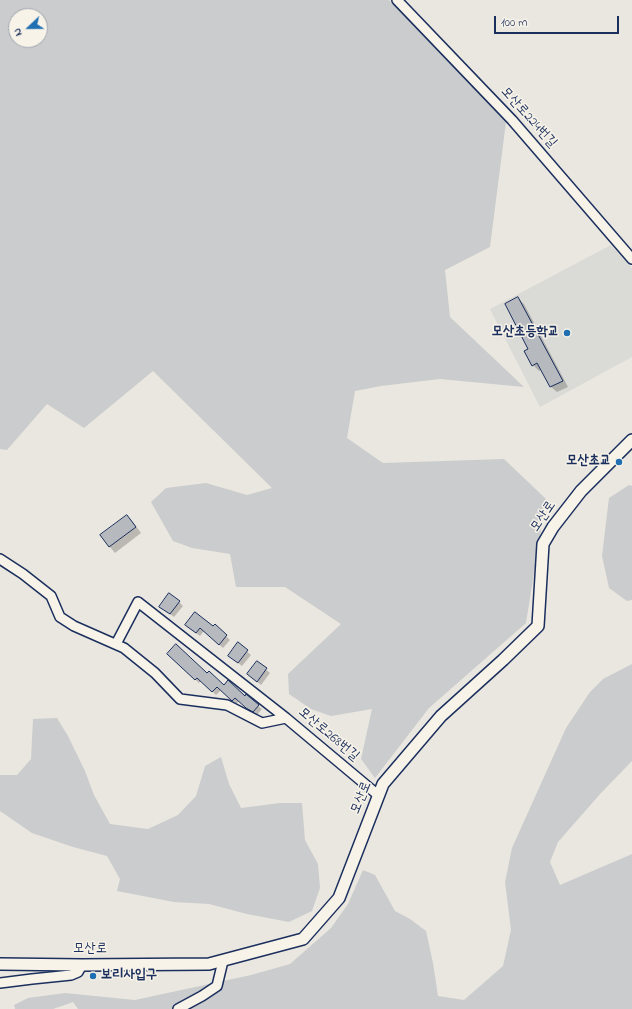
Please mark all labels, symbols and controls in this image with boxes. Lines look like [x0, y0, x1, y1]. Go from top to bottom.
north arrow [8, 8, 48, 48]
scale bar [496, 8, 621, 34]
text: 100 m [501, 14, 528, 32]
text: N [9, 26, 27, 39]
street label: 모산로224번길 [496, 84, 560, 152]
place label: 모산초등학교 [491, 325, 559, 341]
marker: 모산초등학교 [562, 328, 572, 338]
place label: 모산초교 [566, 454, 611, 470]
marker: 모산초교 [614, 457, 624, 467]
street label: 모산로 [528, 498, 560, 536]
street label: 모산로268번길 [294, 705, 362, 765]
street label: 모산로 [348, 779, 376, 817]
street label: 모산로 [73, 942, 107, 958]
place label: 보리사입구 [101, 968, 157, 984]
marker: 보리사입구 [88, 971, 98, 981]

